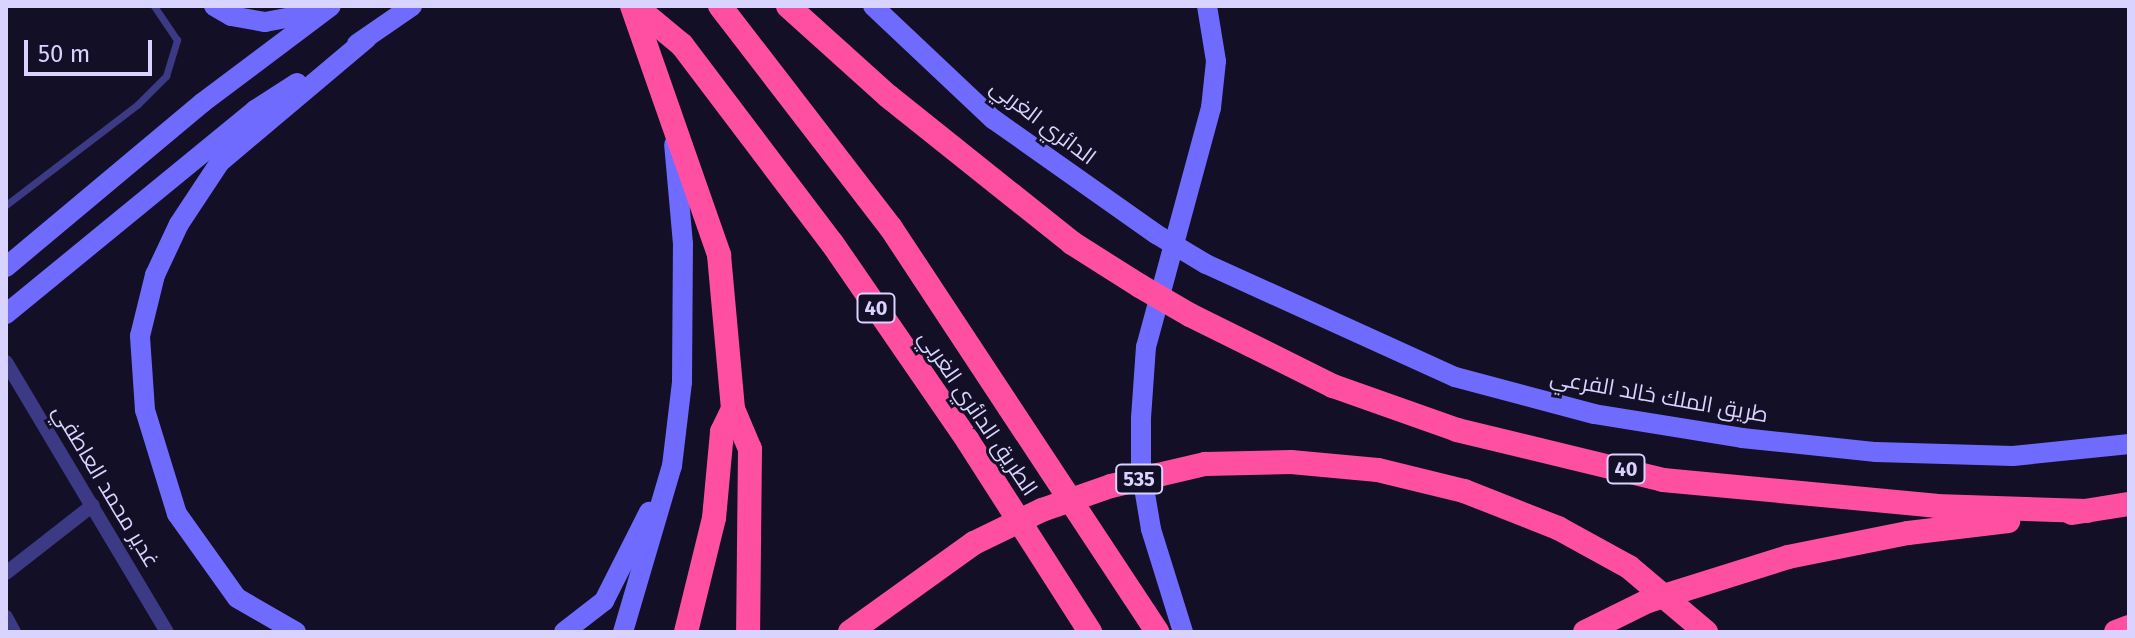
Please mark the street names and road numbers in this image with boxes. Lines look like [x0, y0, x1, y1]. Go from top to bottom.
street label: الدائري الغربي [985, 74, 1101, 170]
road number: 40 [856, 292, 896, 324]
street label: الطريق الدائري الغربي [913, 325, 1043, 501]
street label: طريق الملك خالد الفرعي [1548, 364, 1770, 428]
street label: غدير محمد العاطفي [47, 400, 165, 572]
road number: 40 [1606, 453, 1646, 485]
road number: 535 [1115, 463, 1163, 495]

